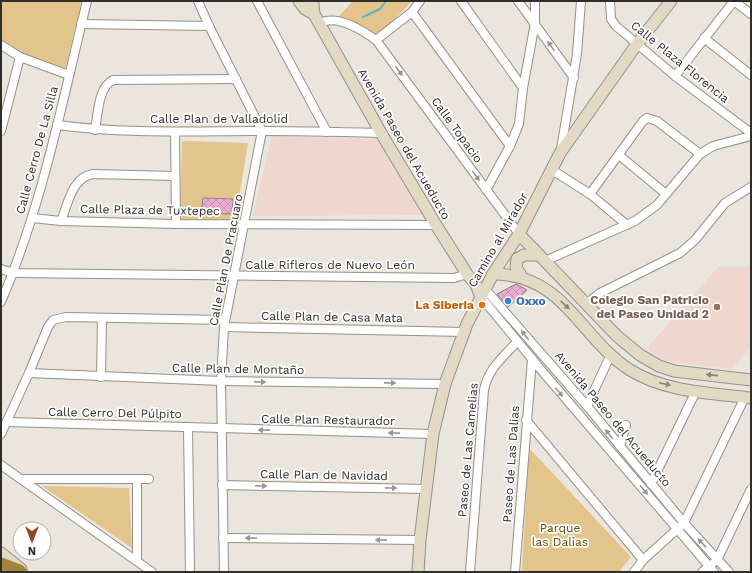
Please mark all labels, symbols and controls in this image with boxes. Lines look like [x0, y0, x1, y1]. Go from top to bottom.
street label: Calle Plaza Florencia [628, 18, 732, 106]
one-way arrow [547, 40, 555, 51]
street label: Avenida Paseo del Acueducto [355, 66, 453, 222]
one-way arrow [395, 66, 403, 77]
street label: Calle Cerro De La Silla [13, 84, 61, 215]
street label: Calle Topacio [429, 94, 485, 166]
street label: Calle Plan de Valladolid [150, 112, 288, 126]
one-way arrow [472, 171, 480, 182]
street label: Camino al Mirador [465, 190, 531, 290]
street label: Calle Plan De Pracuaro [206, 193, 246, 327]
street label: Calle Plaza de Tuxtepec [80, 202, 220, 218]
street label: Calle Rifleros de Nuevo León [245, 258, 415, 272]
place label: Colegio San Patricio del Paseo Unidad 2 [590, 293, 709, 321]
place label: Oxxo [516, 294, 546, 308]
marker: Oxxo [503, 296, 513, 306]
place label: La Siberia [415, 298, 474, 312]
marker: La Siberia [477, 300, 487, 310]
one-way arrow [560, 300, 570, 310]
marker: Colegio San Patricio del Paseo Unidad 2 [712, 302, 722, 312]
street label: Calle Plan de Casa Mata [261, 309, 403, 325]
one-way arrow [520, 329, 529, 340]
street label: Avenida Paseo del Acueducto [552, 349, 674, 489]
street label: Calle Plan de Montaño [172, 361, 304, 377]
one-way arrow [706, 372, 718, 379]
one-way arrow [254, 379, 267, 385]
one-way arrow [384, 380, 397, 386]
street label: Paseo de Las Camelias [455, 382, 481, 518]
one-way arrow [659, 382, 671, 388]
one-way arrow [555, 386, 564, 397]
street label: Calle Cerro Del Púlpito [48, 405, 182, 421]
street label: Paseo de Las Dalias [500, 405, 522, 523]
street label: Calle Plan Restaurador [261, 412, 395, 428]
one-way arrow [257, 427, 270, 433]
one-way arrow [605, 428, 613, 439]
one-way arrow [387, 430, 400, 436]
street label: Calle Plan de Navidad [260, 467, 388, 483]
one-way arrow [255, 482, 267, 489]
one-way arrow [640, 484, 649, 495]
one-way arrow [385, 485, 398, 491]
north arrow [12, 521, 52, 561]
park label: Parque las Dalias [532, 521, 588, 549]
one-way arrow [244, 535, 257, 541]
one-way arrow [374, 537, 387, 543]
one-way arrow [698, 538, 707, 548]
text: N [28, 544, 36, 557]

